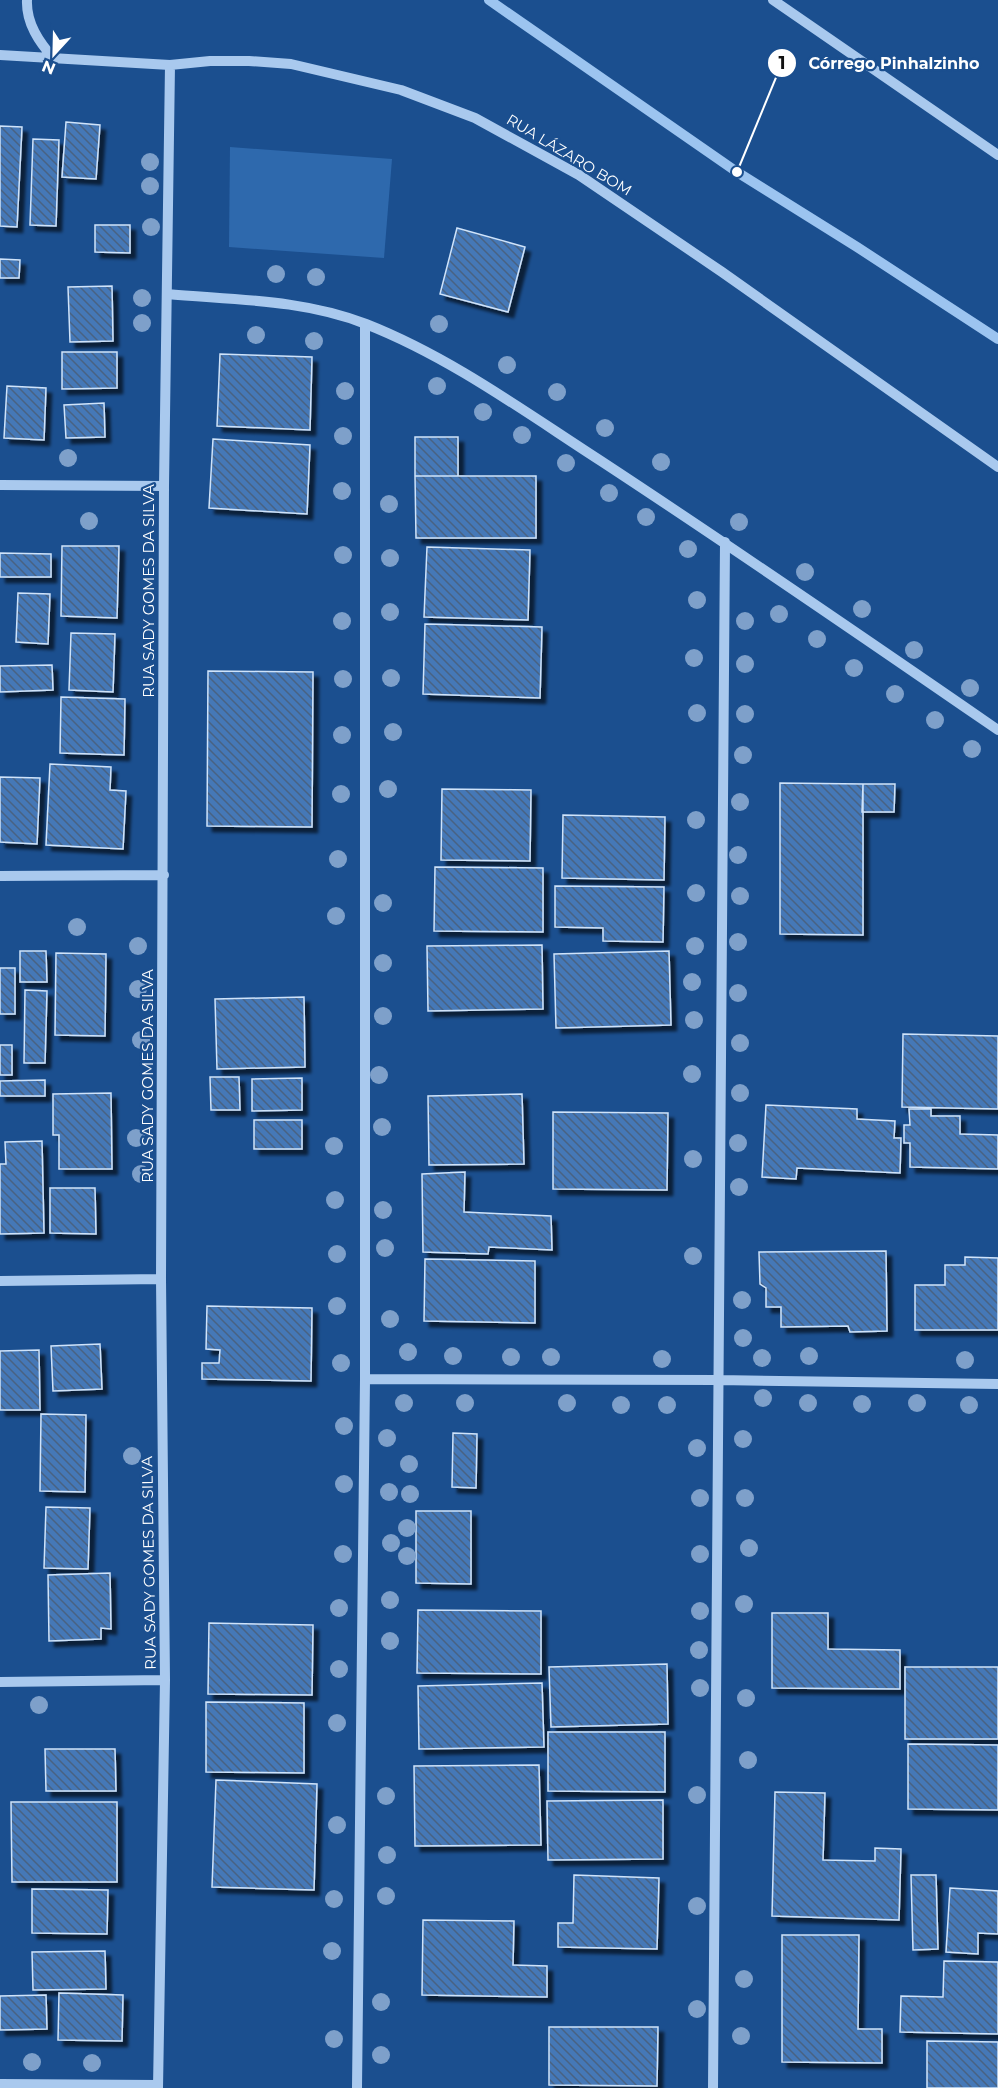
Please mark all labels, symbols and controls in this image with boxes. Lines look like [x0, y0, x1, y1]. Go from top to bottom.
north arrow [24, 24, 84, 84]
callout: Córrego Pinhalzinho [767, 46, 992, 80]
text: 1 [778, 52, 786, 74]
text: Córrego Pinhalzinho [808, 54, 980, 73]
text: N [39, 56, 58, 79]
street label: RUA LÁZARO BOM [503, 110, 635, 200]
street label: RUA SADY GOMES DA SILVA [139, 484, 158, 698]
street label: RUA SADY GOMES DA SILVA [138, 969, 157, 1183]
street label: RUA SADY GOMES DA SILVA [137, 1456, 160, 1670]

